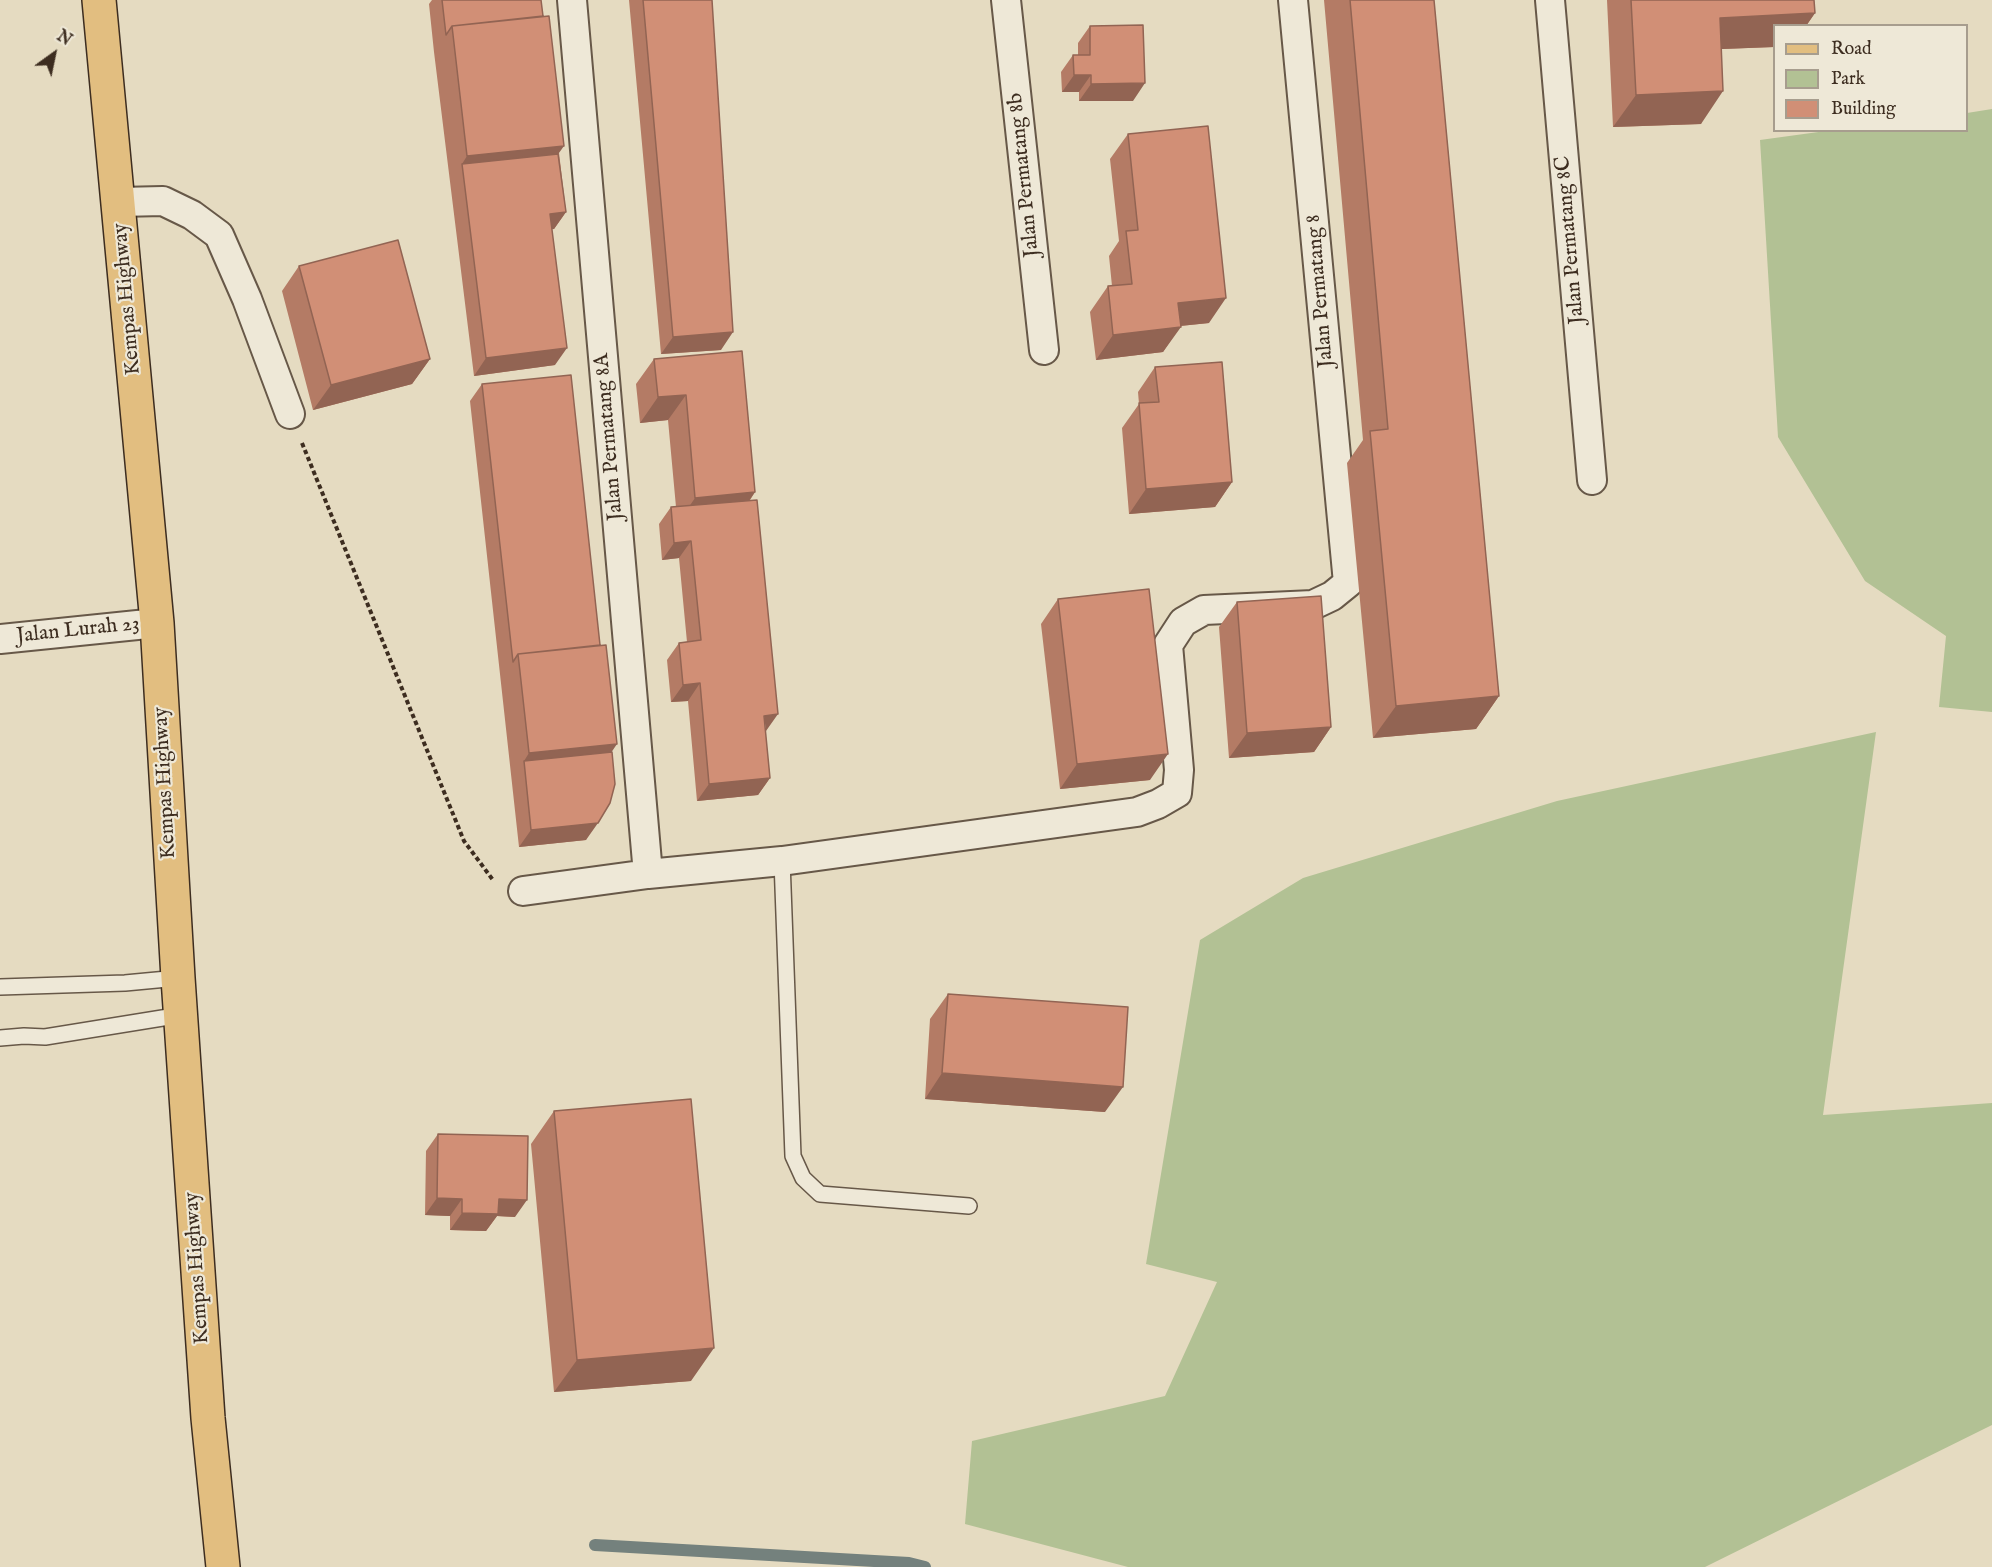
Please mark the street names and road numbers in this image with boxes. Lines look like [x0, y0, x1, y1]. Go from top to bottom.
street label: Jalan Permatang 8b [1004, 92, 1046, 258]
street label: Jalan Permatang 8C [1551, 155, 1591, 325]
street label: Jalan Permatang 8 [1302, 213, 1340, 369]
street label: Kempas Highway [109, 222, 147, 376]
street label: Jalan Permatang 8A [590, 352, 630, 522]
street label: Jalan Lurah 23 [15, 612, 141, 650]
street label: Kempas Highway [149, 706, 183, 860]
street label: Kempas Highway [180, 1191, 216, 1345]

